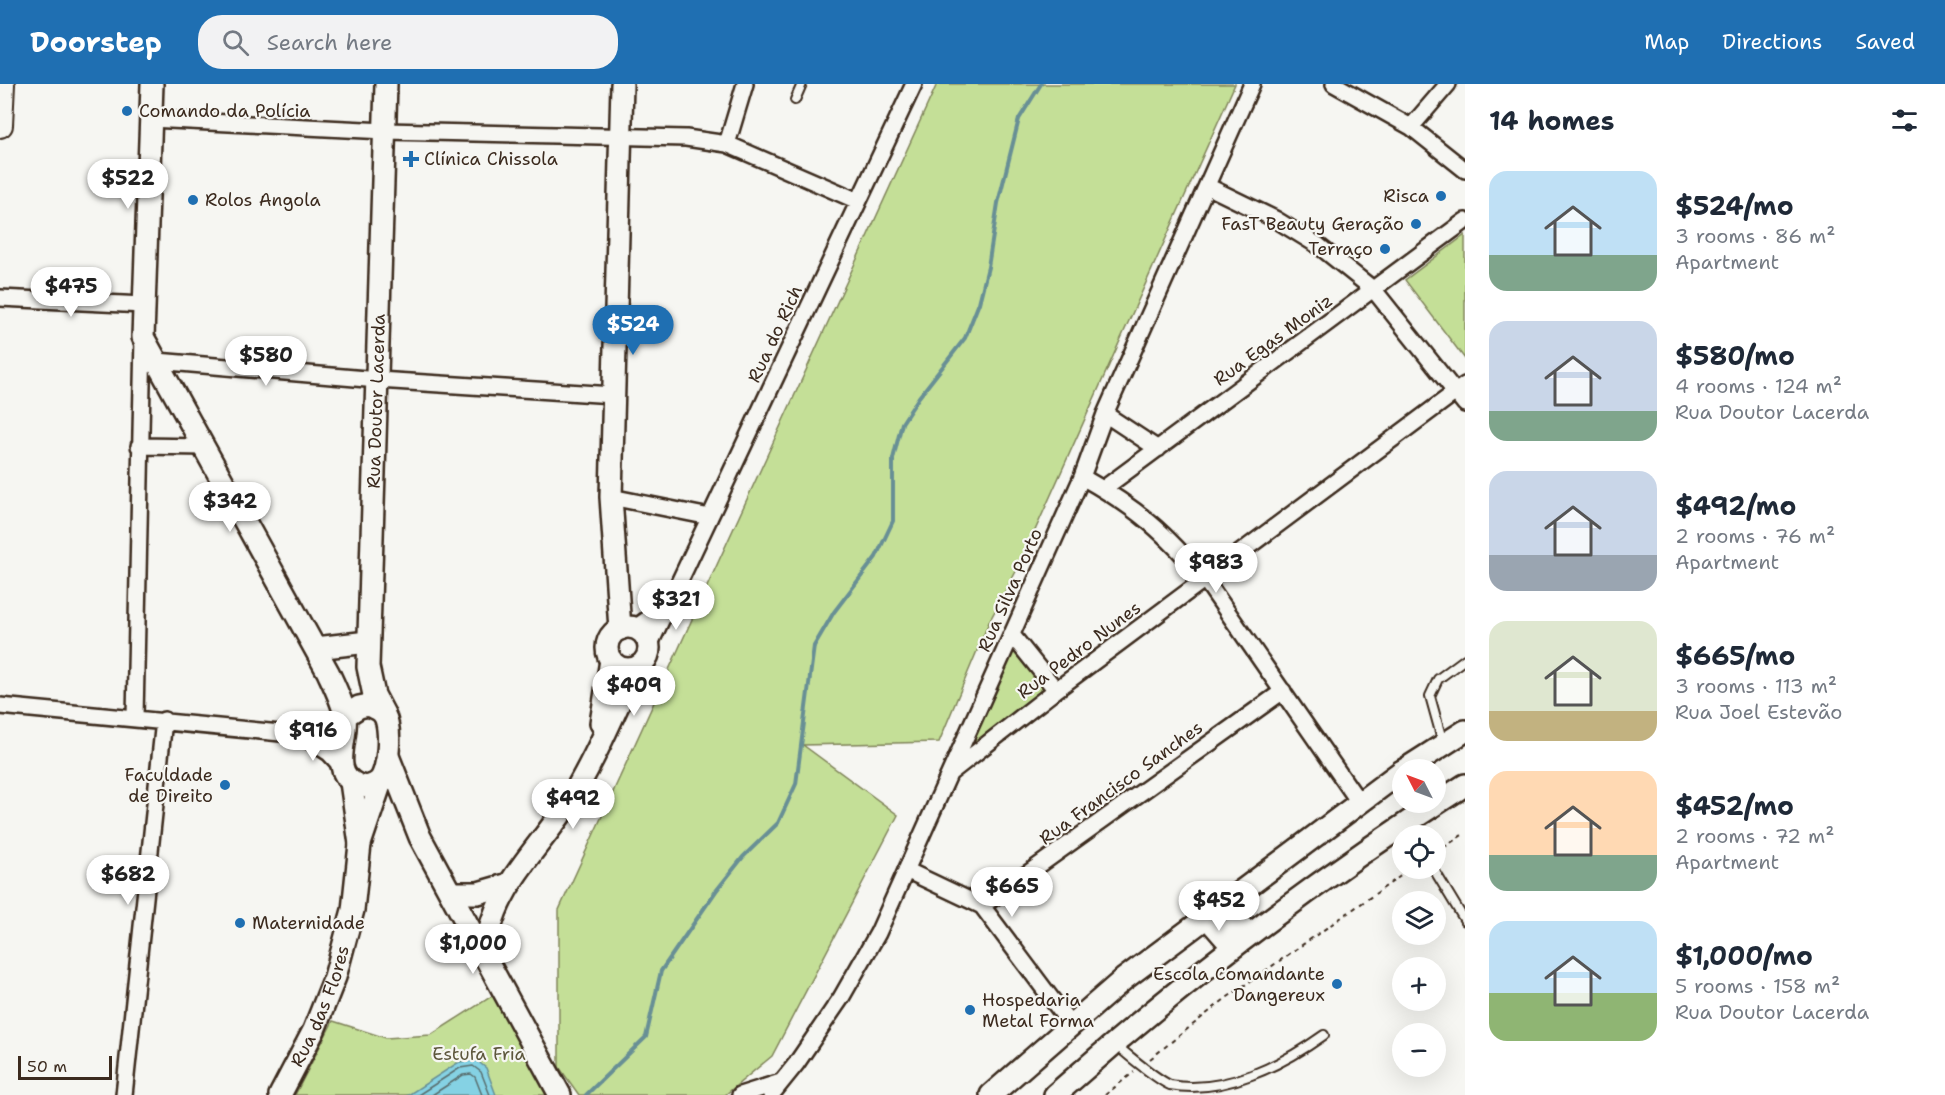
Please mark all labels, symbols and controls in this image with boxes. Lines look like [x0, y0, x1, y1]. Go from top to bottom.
search box [198, 15, 618, 69]
text: Doorstep [30, 23, 162, 61]
icon: search [219, 26, 252, 59]
text: Search here [267, 28, 393, 57]
text: Map [1644, 28, 1689, 56]
text: Directions [1722, 28, 1822, 56]
text: Saved [1855, 28, 1915, 56]
place label: Comando da Polícia [139, 99, 310, 123]
text: 14 homes [1489, 103, 1615, 138]
marker: Comando da Polícia [120, 104, 134, 118]
icon: filters [1888, 104, 1921, 137]
place label: Clínica Chissola [424, 147, 558, 171]
marker: Clínica Chissola [402, 150, 420, 168]
pin: $522 [92, 159, 164, 210]
text: $522 [101, 165, 155, 191]
place label: Risca [1383, 184, 1429, 208]
place label: Rolos Angola [205, 188, 321, 212]
text: $524/mo [1675, 188, 1794, 223]
marker: Risca [1434, 189, 1448, 203]
marker: Rolos Angola [186, 193, 200, 207]
icon: home [1537, 195, 1609, 267]
place label: FasT Beauty Geração [1221, 212, 1404, 236]
marker: FasT Beauty Geração [1409, 217, 1423, 231]
text: 3 rooms · 86 m² [1675, 223, 1835, 249]
place label: Terraço [1308, 237, 1373, 261]
marker: Terraço [1378, 242, 1392, 256]
text: Apartment [1675, 249, 1779, 275]
pin: $475 [35, 267, 107, 318]
text: $475 [45, 273, 97, 299]
street label: Rua do Rich [742, 281, 808, 387]
street label: Rua Egas Moniz [1209, 289, 1337, 391]
pin: $524 [597, 305, 669, 356]
text: $524 [607, 311, 659, 337]
street label: Rua Doutor Lacerda [362, 313, 391, 489]
pin: $580 [230, 336, 302, 387]
text: $580/mo [1675, 338, 1795, 373]
text: $580 [239, 342, 293, 368]
icon: home [1537, 345, 1609, 417]
text: 4 rooms · 124 m² [1675, 373, 1842, 399]
text: Rua Doutor Lacerda [1675, 399, 1869, 425]
pin: $342 [194, 482, 266, 533]
text: $342 [203, 488, 257, 514]
text: $492/mo [1675, 488, 1796, 523]
icon: home [1537, 495, 1609, 567]
text: 2 rooms · 76 m² [1675, 523, 1835, 549]
street label: Rua Silva Porto [972, 524, 1048, 656]
pin: $983 [1180, 543, 1252, 594]
text: $983 [1189, 549, 1243, 575]
text: Apartment [1675, 549, 1779, 575]
pin: $321 [640, 580, 712, 631]
text: $321 [651, 586, 701, 612]
street label: Rua Pedro Nunes [1012, 596, 1146, 704]
text: $665/mo [1675, 638, 1795, 673]
icon: home [1537, 645, 1609, 717]
pin: $409 [598, 666, 670, 717]
text: $409 [606, 672, 662, 698]
text: 3 rooms · 113 m² [1675, 673, 1837, 699]
text: Rua Joel Estevão [1675, 699, 1842, 725]
pin: $916 [277, 711, 349, 762]
street label: Rua Francisco Sanches [1034, 716, 1208, 850]
text: $916 [288, 717, 338, 743]
north arrow [1392, 759, 1446, 813]
map controls [1392, 759, 1446, 1077]
place label: Faculdade de Direito [125, 763, 213, 808]
marker: Faculdade de Direito [218, 778, 232, 792]
pin: $492 [537, 779, 609, 830]
text: $492 [546, 785, 600, 811]
text: $452/mo [1675, 788, 1794, 823]
icon: home [1537, 795, 1609, 867]
text: 2 rooms · 72 m² [1675, 823, 1834, 849]
button: locate [1392, 825, 1446, 879]
text: Apartment [1675, 849, 1779, 875]
pin: $682 [92, 855, 164, 906]
text: $682 [100, 861, 156, 887]
pin: $665 [976, 867, 1048, 918]
text: $665 [985, 873, 1039, 899]
pin: $452 [1183, 881, 1255, 932]
text: $452 [1193, 887, 1245, 913]
button: layers [1392, 891, 1446, 945]
place label: Maternidade [252, 911, 365, 935]
marker: Maternidade [233, 916, 247, 930]
pin: $1,000 [424, 924, 522, 975]
text: $1,000 [439, 930, 507, 956]
text: $1,000/mo [1675, 938, 1813, 973]
street label: Rua das Flores [285, 943, 355, 1071]
icon: home [1537, 945, 1609, 1017]
button: + [1392, 957, 1446, 1011]
place label: Escola Comandante Dangereux [1153, 962, 1325, 1007]
text: 5 rooms · 158 m² [1675, 973, 1840, 999]
marker: Escola Comandante Dangereux [1330, 977, 1344, 991]
place label: Hospedaria Metal Forma [982, 988, 1094, 1033]
text: Rua Doutor Lacerda [1675, 999, 1869, 1025]
marker: Hospedaria Metal Forma [963, 1003, 977, 1017]
button: − [1392, 1023, 1446, 1077]
park label: Estufa Fria [432, 1042, 526, 1066]
scale bar [18, 1053, 112, 1080]
text: 50 m [27, 1056, 67, 1077]

